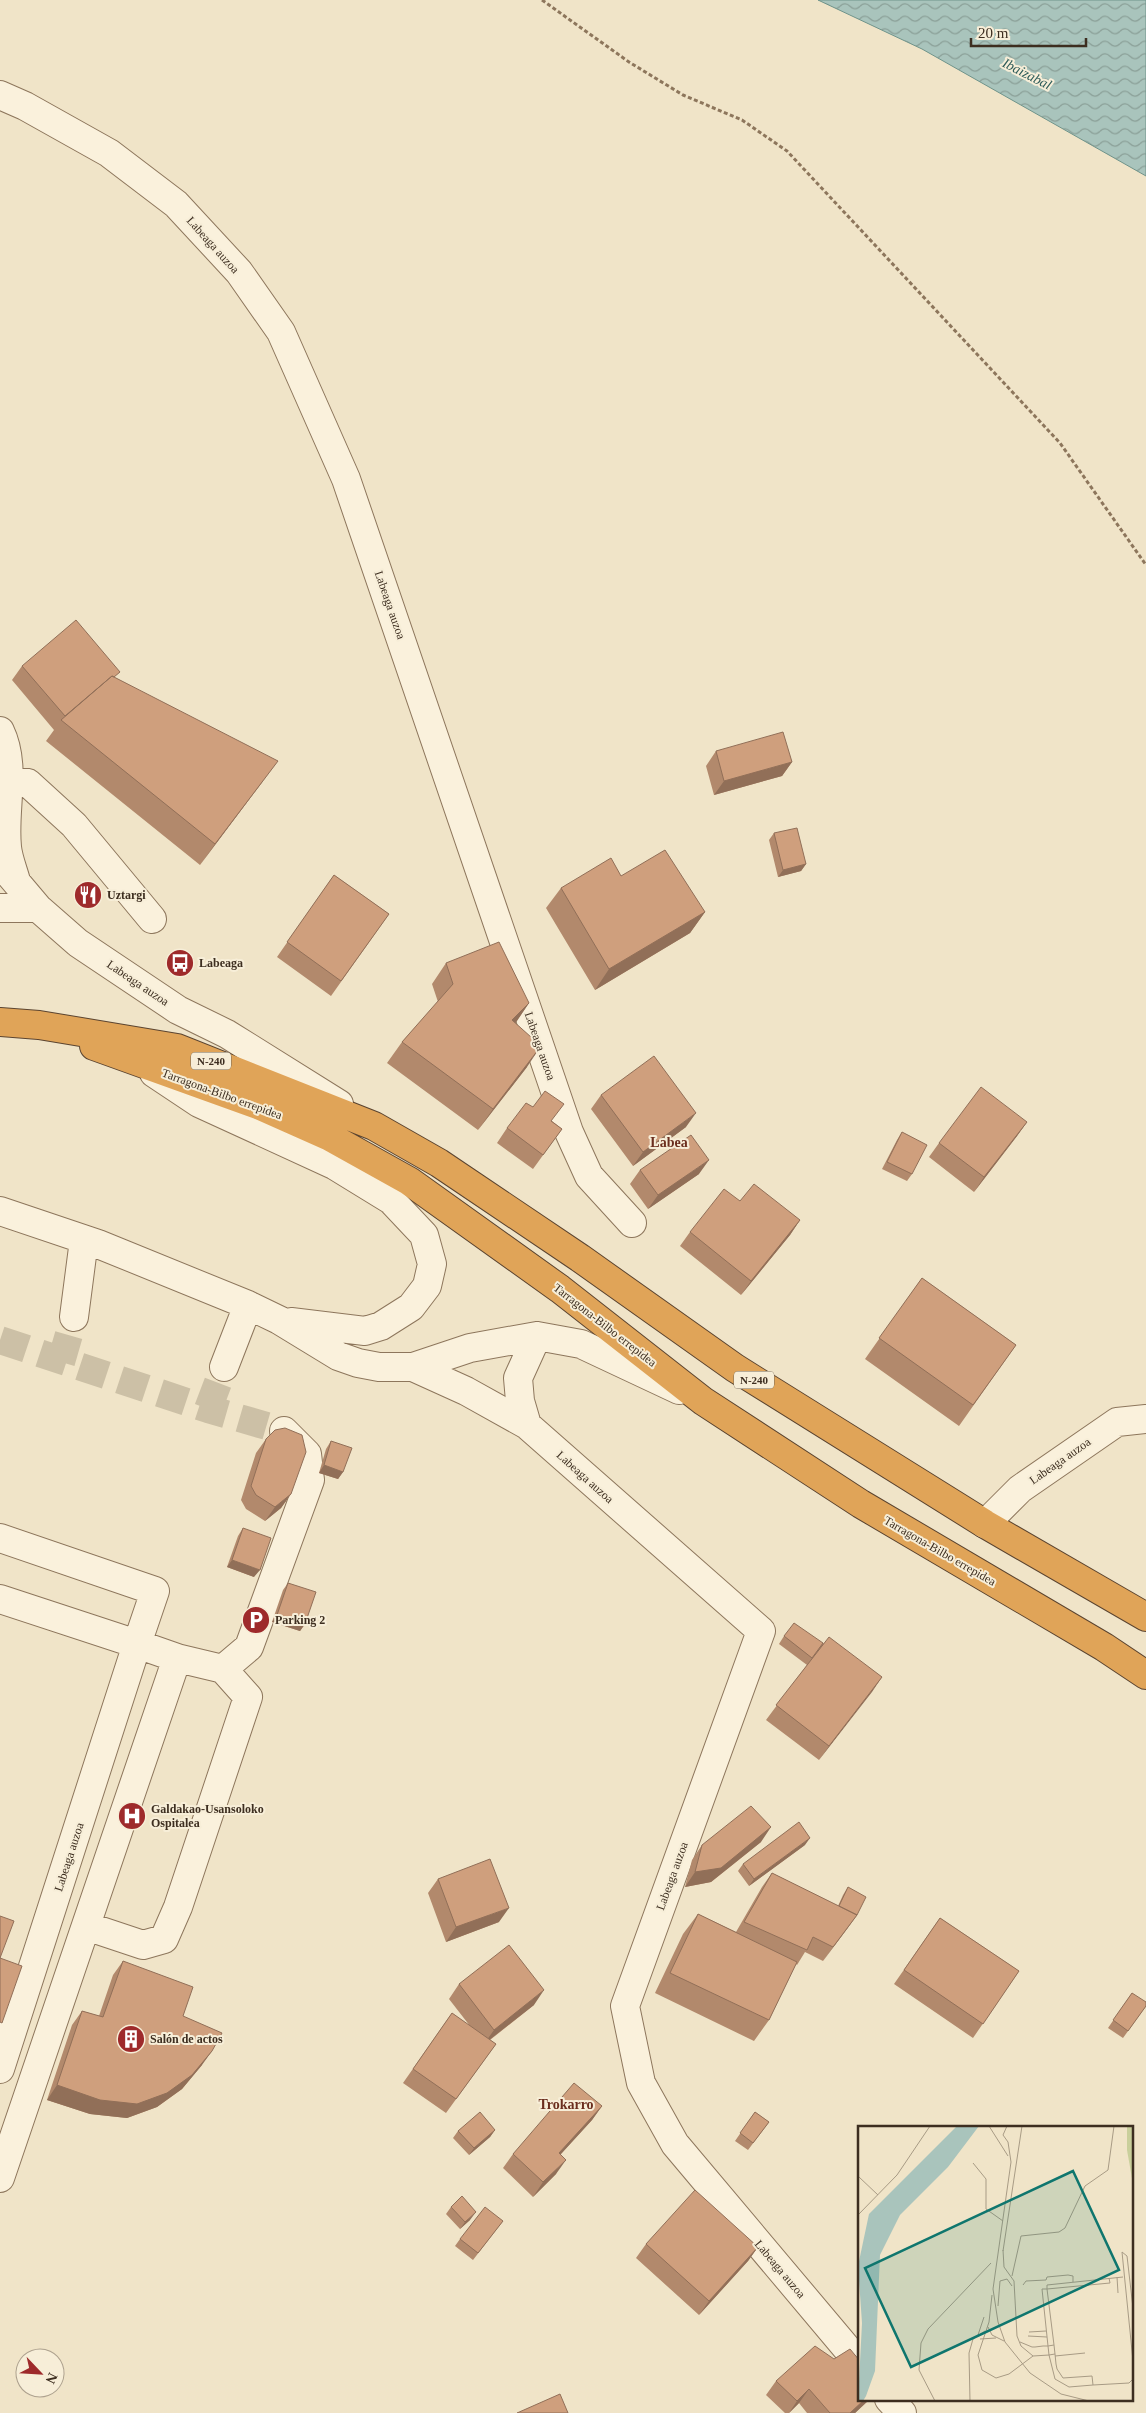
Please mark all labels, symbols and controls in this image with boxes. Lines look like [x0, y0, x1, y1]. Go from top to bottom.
scale bar [971, 15, 1086, 47]
text: 20 m [978, 25, 1009, 41]
water label: Ibaizabal [999, 55, 1054, 93]
street label: Labeaga auzoa [184, 214, 243, 277]
street label: Labeaga auzoa [372, 569, 408, 642]
restaurant icon: Uztargi [73, 880, 103, 910]
place label: Uztargi [107, 888, 146, 902]
bus stop icon: Labeaga [165, 948, 195, 978]
place label: Labeaga [199, 956, 243, 970]
street label: Labeaga auzoa [104, 957, 172, 1009]
street label: Labeaga auzoa [522, 1010, 558, 1083]
road number: N-240 [191, 1052, 231, 1070]
street label: Tarragona-Bilbo errepidea [160, 1066, 285, 1122]
district label: Labea [650, 1135, 688, 1150]
street label: Tarragona-Bilbo errepidea [551, 1280, 660, 1370]
road number: N-240 [734, 1372, 774, 1388]
street label: Labeaga auzoa [1027, 1434, 1094, 1487]
street label: Labeaga auzoa [554, 1448, 617, 1507]
street label: Tarragona-Bilbo errepidea [882, 1513, 999, 1589]
parking icon: Parking 2 [241, 1605, 271, 1635]
place label: Parking 2 [275, 1613, 325, 1627]
hospital icon: Galdakao-Usansoloko Ospitalea [117, 1801, 147, 1831]
place label: Galdakao-Usansoloko Ospitalea [151, 1802, 264, 1830]
street label: Labeaga auzoa [51, 1820, 87, 1893]
street label: Labeaga auzoa [653, 1839, 691, 1912]
building icon: Salón de actos [116, 2024, 146, 2054]
place label: Salón de actos [150, 2032, 223, 2046]
district label: Trokarro [538, 2097, 594, 2112]
inset map [858, 2126, 1134, 2400]
street label: Labeaga auzoa [752, 2237, 809, 2301]
north arrow [15, 2348, 65, 2398]
text: N [42, 2371, 60, 2386]

